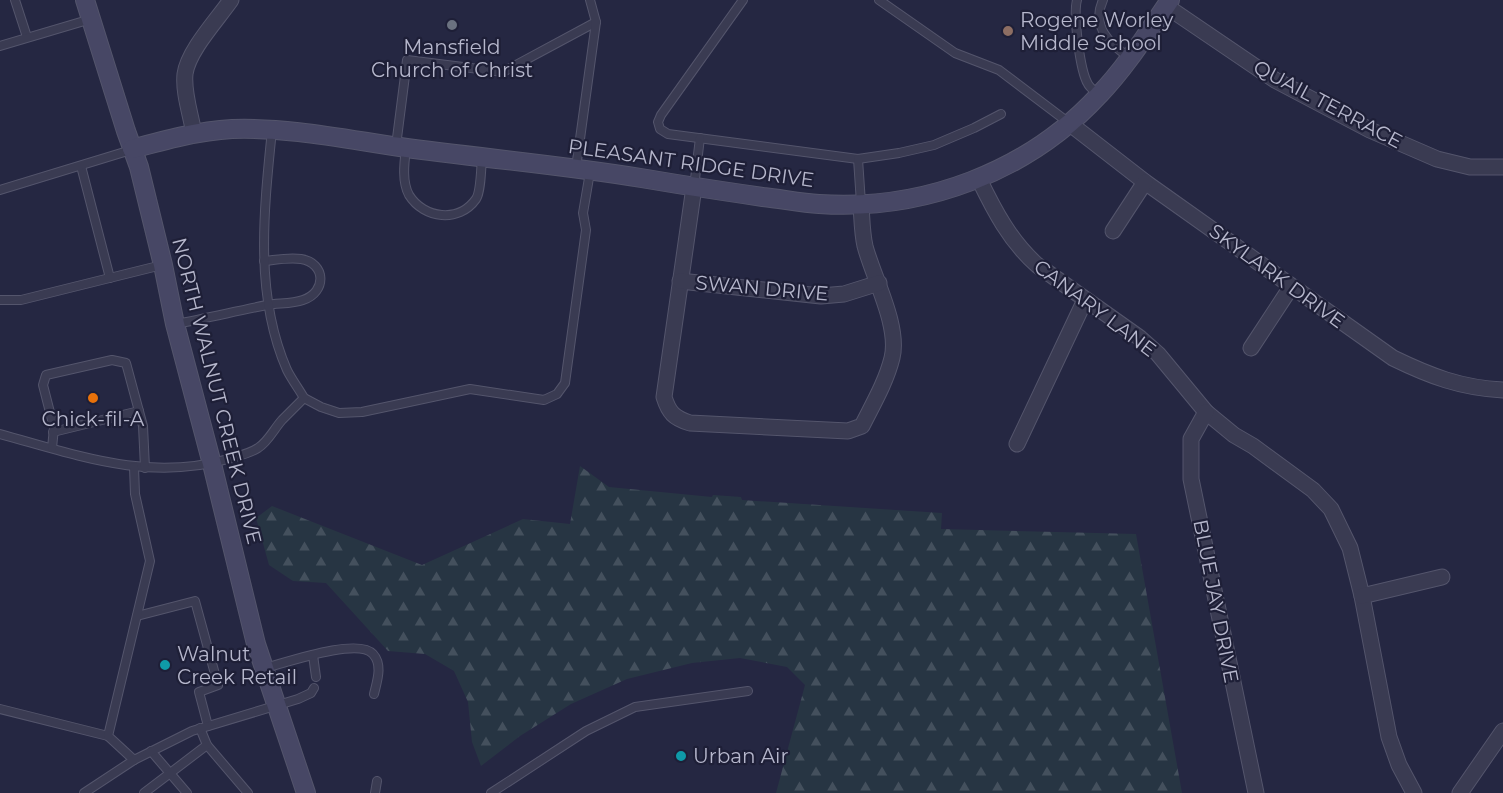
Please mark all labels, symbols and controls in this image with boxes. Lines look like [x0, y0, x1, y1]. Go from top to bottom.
place label: Rogene Worley Middle School [1020, 8, 1173, 55]
marker: Mansfield Church of Christ [445, 18, 459, 32]
marker: Rogene Worley Middle School [1001, 24, 1015, 38]
place label: Mansfield Church of Christ [371, 35, 533, 82]
street label: QUAIL TERRACE [1249, 55, 1407, 153]
street label: PLEASANT RIDGE DRIVE [566, 134, 816, 192]
street label: SKYLARK DRIVE [1205, 219, 1349, 333]
street label: NORTH WALNUT CREEK DRIVE [167, 235, 267, 547]
street label: CANARY LANE [1029, 254, 1161, 362]
street label: SWAN DRIVE [695, 270, 829, 306]
marker: Chick-fil-A [86, 391, 100, 405]
place label: Chick-fil-A [42, 407, 145, 431]
street label: BLUE JAY DRIVE [1188, 517, 1244, 685]
place label: Walnut Creek Retail [177, 642, 297, 689]
marker: Walnut Creek Retail [158, 658, 172, 672]
place label: Urban Air [693, 744, 789, 768]
marker: Urban Air [674, 749, 688, 763]

